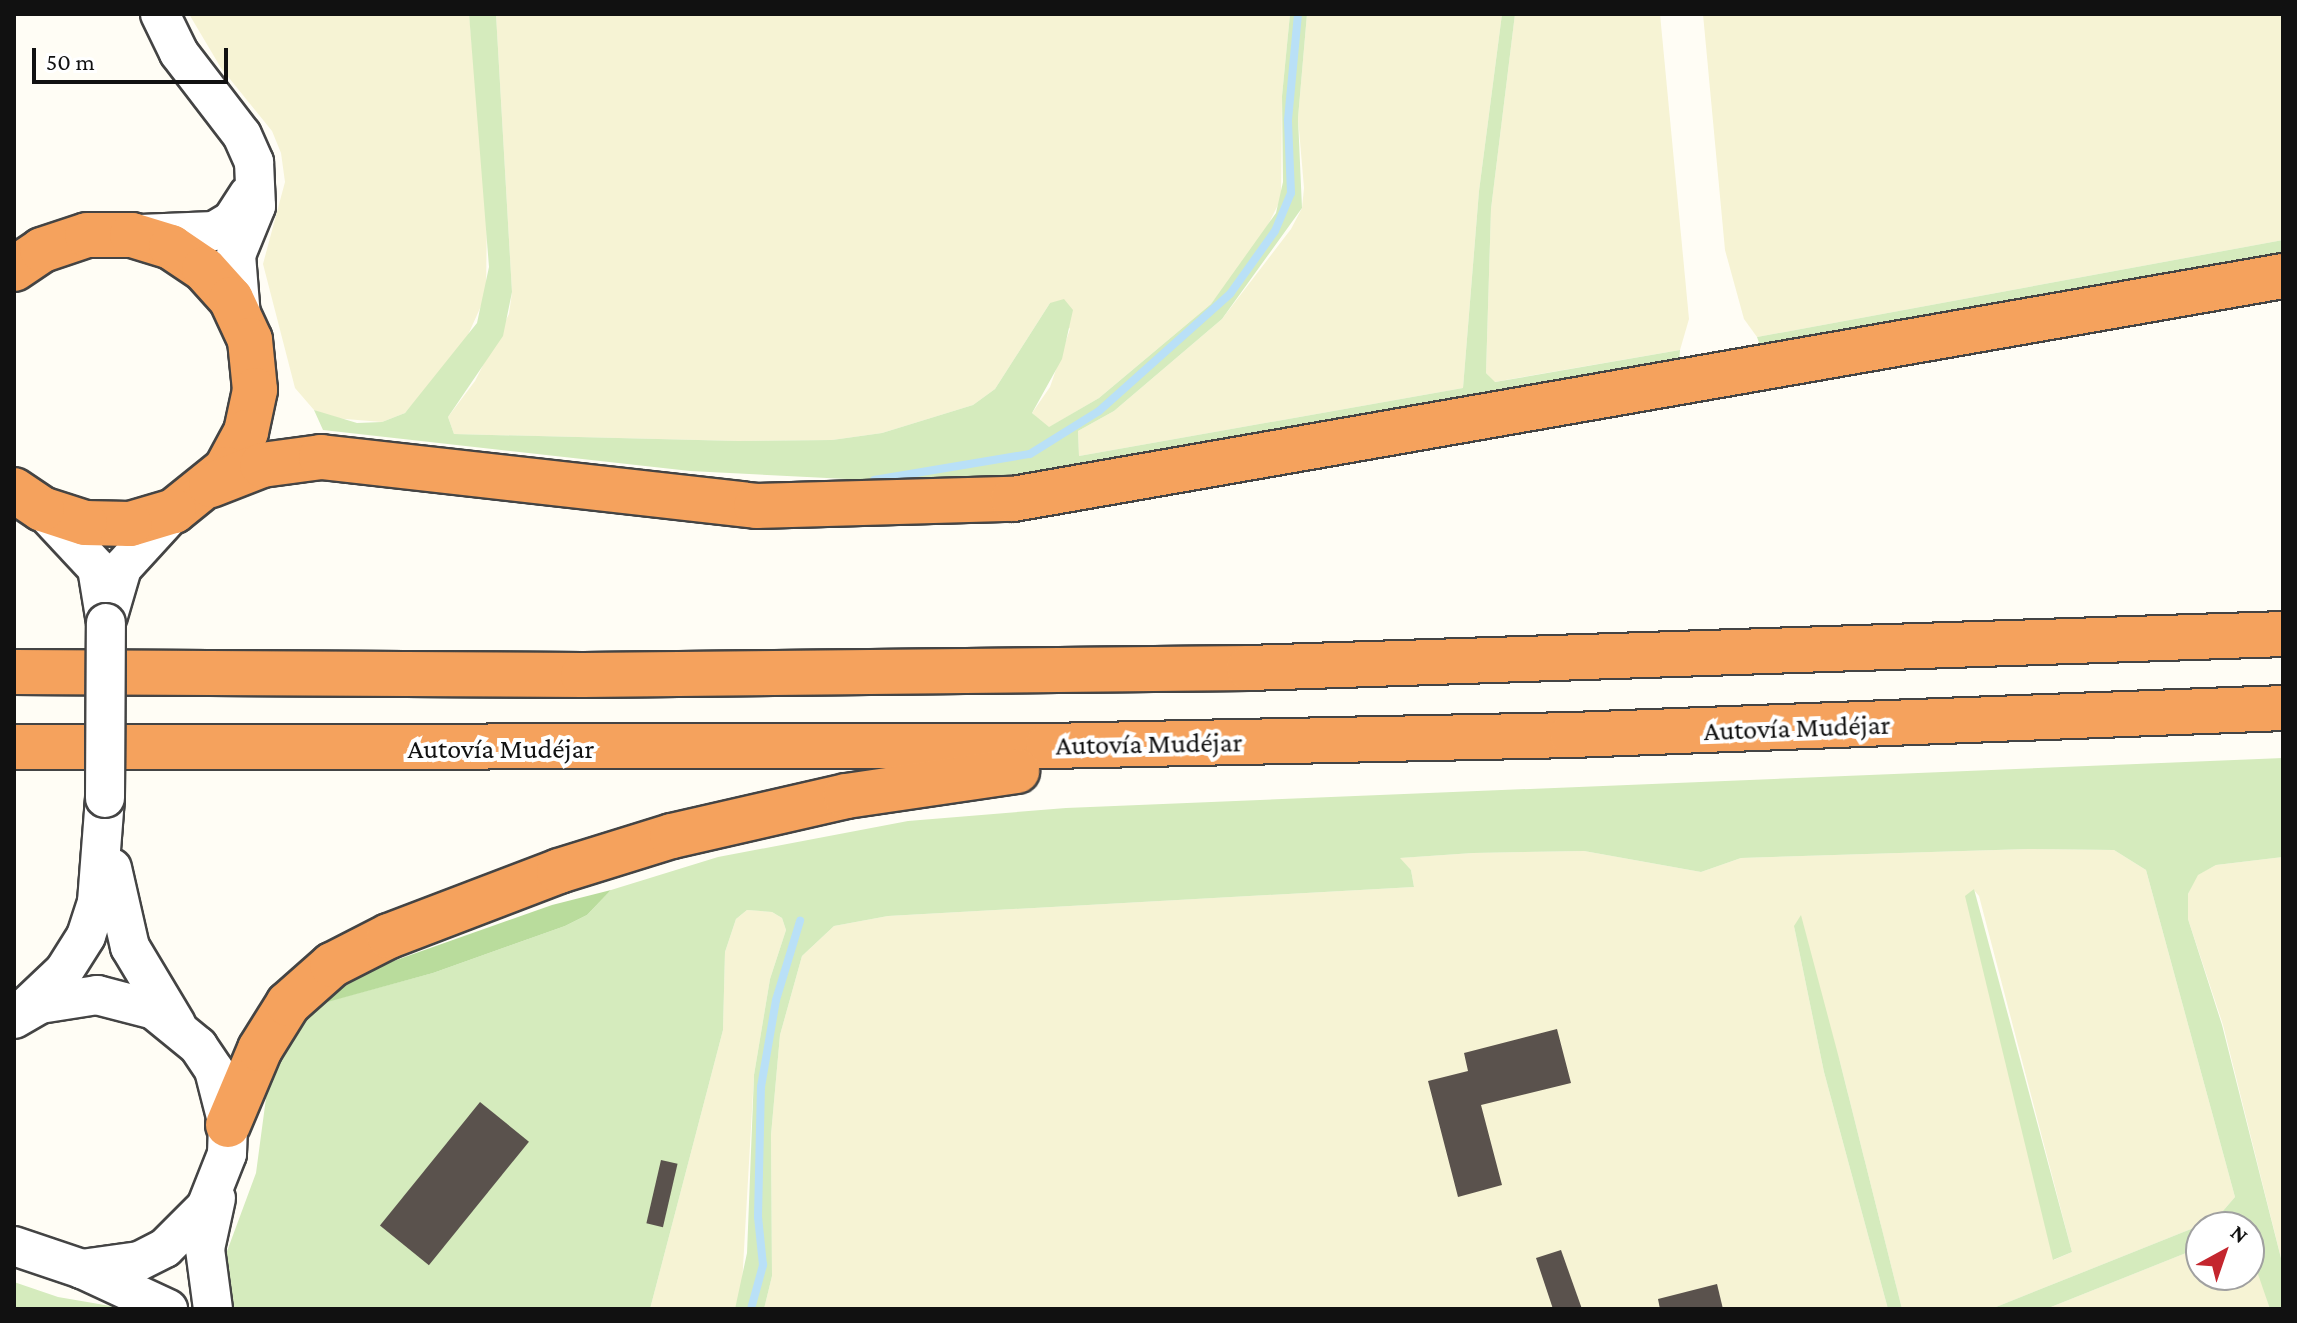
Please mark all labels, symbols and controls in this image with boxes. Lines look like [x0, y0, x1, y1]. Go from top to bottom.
scale bar [36, 32, 232, 82]
text: 50 m [46, 48, 95, 75]
street label: Autovía Mudéjar [1703, 708, 1891, 748]
street label: Autovía Mudéjar [1055, 726, 1243, 762]
street label: Autovía Mudéjar [408, 732, 594, 766]
north arrow [2185, 1211, 2265, 1291]
text: N [2226, 1219, 2253, 1248]

